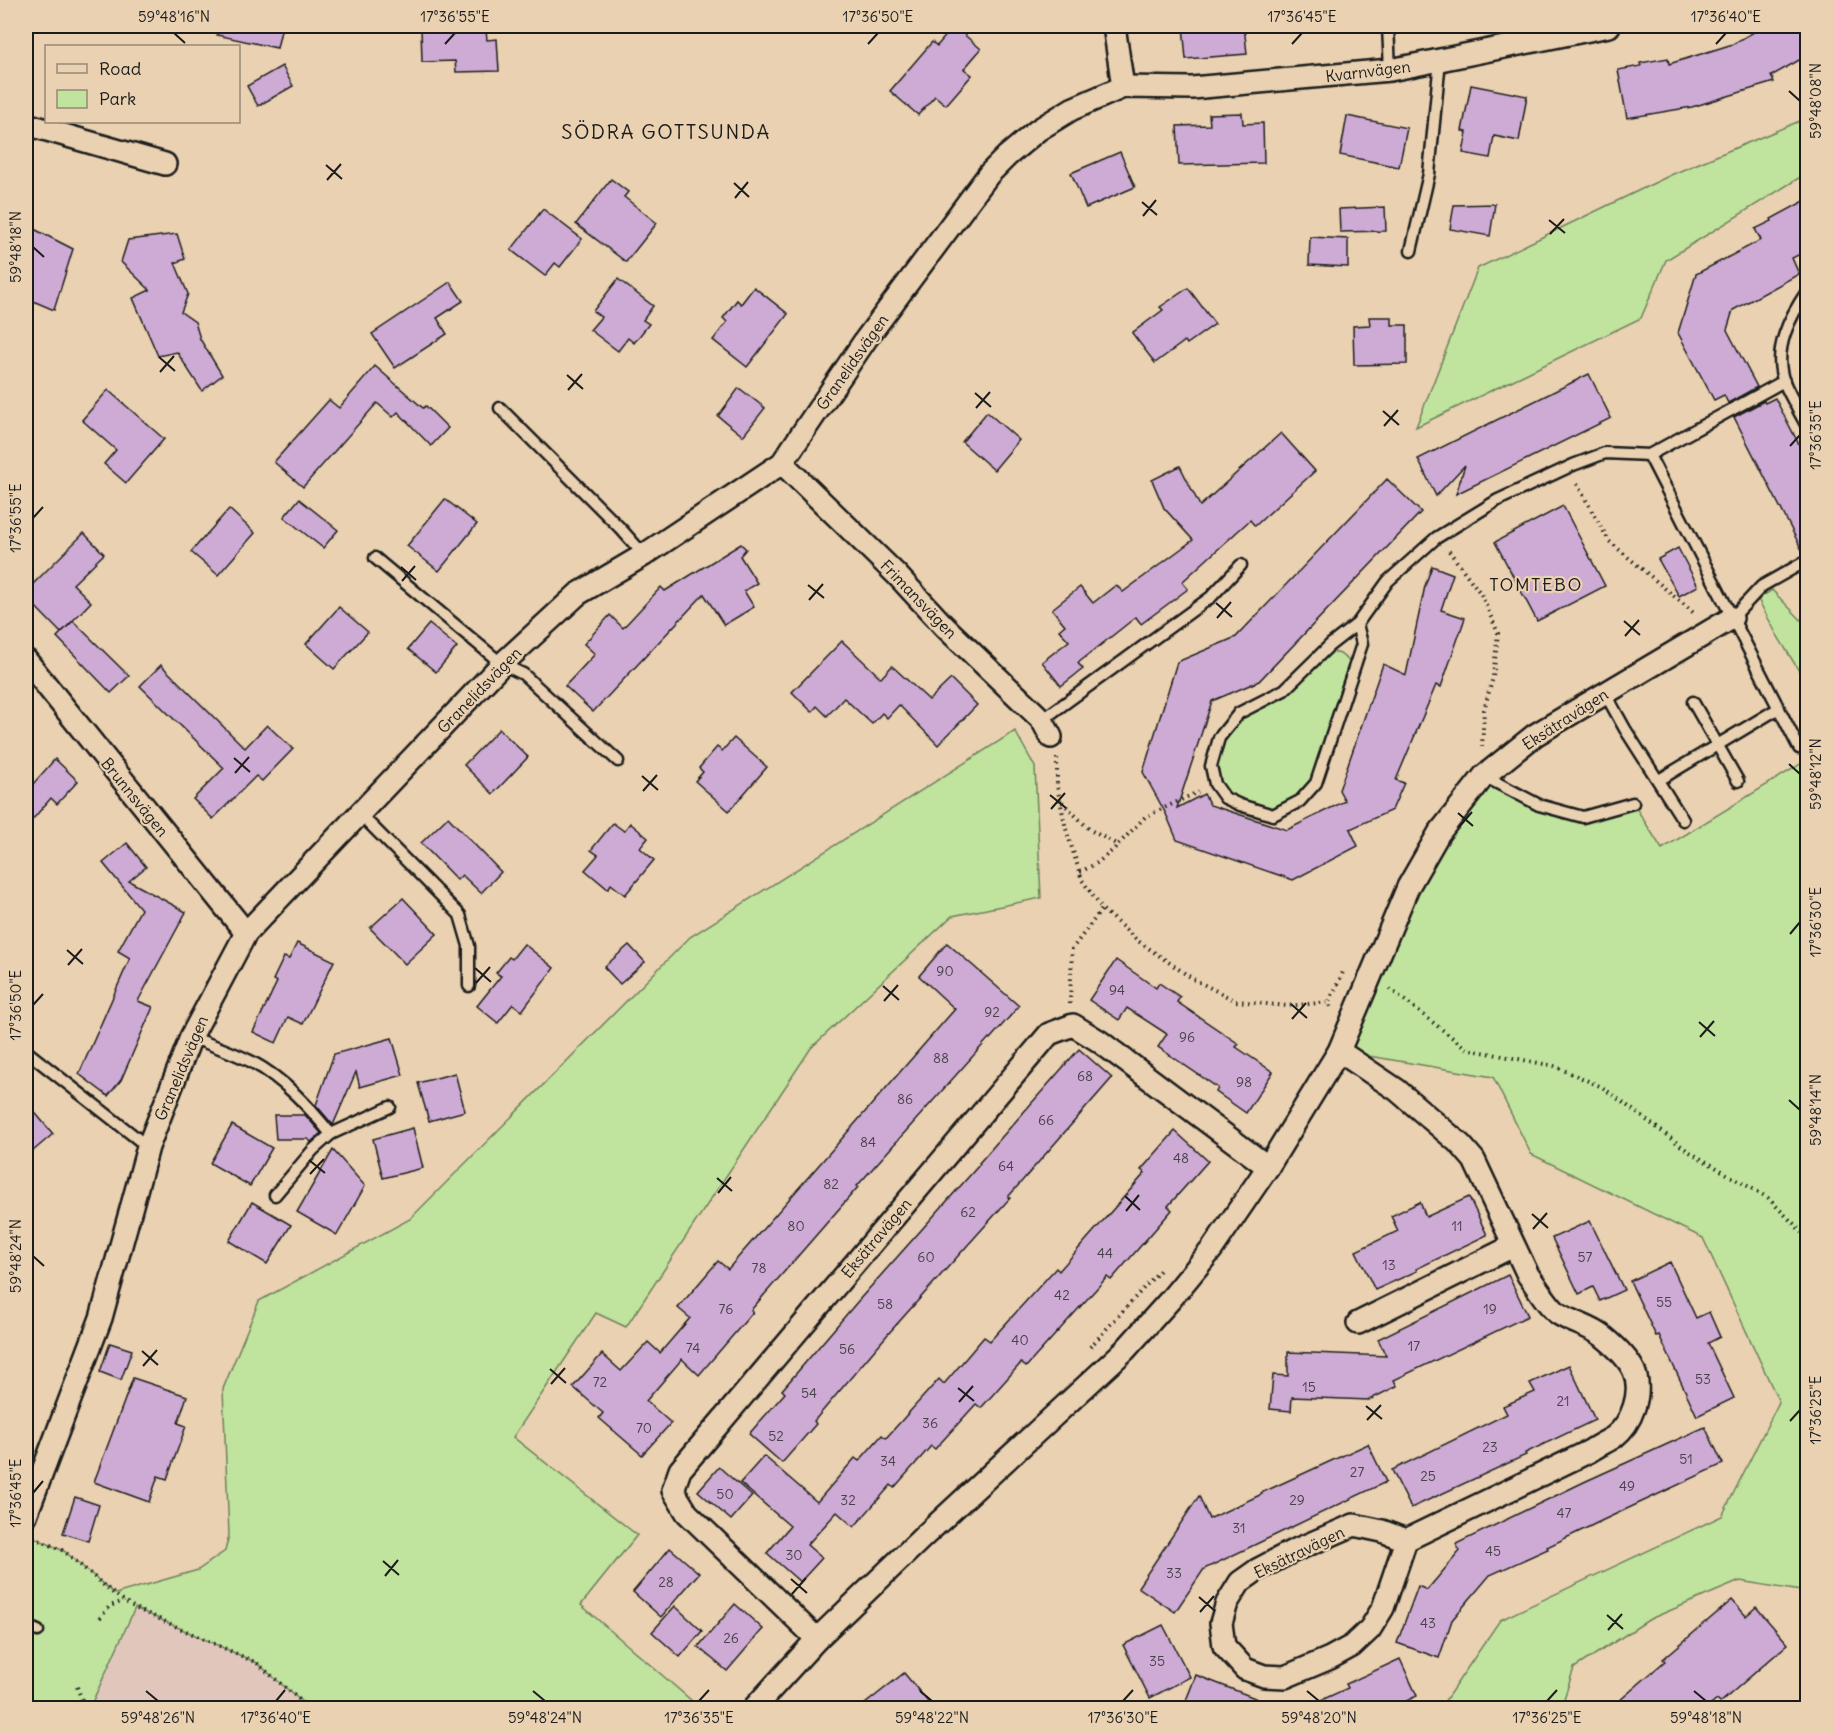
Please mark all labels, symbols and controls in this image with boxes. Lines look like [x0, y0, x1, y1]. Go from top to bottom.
text: 59°48'16"N [138, 7, 210, 26]
text: 17°36'55"E [420, 7, 490, 26]
text: 17°36'50"E [843, 7, 914, 26]
text: 17°36'45"E [1267, 7, 1337, 26]
text: 17°36'40"E [1691, 7, 1761, 26]
legend [45, 45, 240, 123]
street label: Kvarnvägen [1324, 56, 1412, 86]
text: Road [99, 57, 142, 80]
text: 59°48'08"N [1806, 63, 1825, 139]
text: Park [99, 87, 136, 110]
district label: SÖDRA GOTTSUNDA [561, 119, 771, 144]
text: 59°48'18"N [6, 211, 25, 283]
street label: Granelidsvägen [812, 310, 892, 414]
text: 17°36'35"E [1806, 400, 1825, 470]
text: 17°36'55"E [6, 483, 25, 553]
street label: Frimansvägen [876, 555, 962, 643]
district label: TOMTEBO [1489, 573, 1583, 596]
street label: Granelidsvägen [433, 643, 525, 737]
street label: Eksätravägen [1518, 684, 1612, 754]
text: 59°48'12"N [1806, 738, 1825, 810]
street label: Brunnsvägen [97, 754, 173, 840]
text: 17°36'30"E [1806, 886, 1825, 957]
house number: 90 [936, 962, 954, 980]
text: 17°36'50"E [6, 969, 25, 1040]
house number: 94 [1109, 981, 1125, 999]
house number: 92 [984, 1003, 1000, 1021]
street label: Granelidsvägen [150, 1012, 212, 1124]
house number: 96 [1179, 1028, 1195, 1046]
house number: 88 [933, 1049, 949, 1067]
house number: 68 [1077, 1067, 1093, 1085]
house number: 98 [1236, 1073, 1252, 1091]
text: 59°48'14"N [1806, 1074, 1825, 1146]
house number: 86 [897, 1090, 913, 1108]
house number: 66 [1038, 1111, 1054, 1129]
house number: 84 [860, 1133, 876, 1151]
house number: 48 [1173, 1149, 1189, 1167]
house number: 64 [998, 1157, 1014, 1175]
house number: 82 [823, 1175, 839, 1193]
street label: Eksätravägen [837, 1194, 915, 1282]
house number: 62 [960, 1203, 976, 1221]
house number: 80 [787, 1217, 805, 1235]
house number: 11 [1451, 1217, 1463, 1235]
text: 59°48'24"N [6, 1219, 25, 1293]
house number: 44 [1097, 1244, 1113, 1262]
house number: 60 [917, 1248, 935, 1266]
house number: 57 [1578, 1248, 1593, 1266]
house number: 13 [1382, 1256, 1396, 1274]
house number: 78 [752, 1259, 766, 1277]
house number: 42 [1054, 1286, 1070, 1304]
house number: 55 [1656, 1293, 1672, 1311]
house number: 58 [877, 1295, 893, 1313]
house number: 76 [719, 1300, 733, 1318]
house number: 19 [1483, 1300, 1497, 1318]
house number: 40 [1011, 1331, 1029, 1349]
house number: 17 [1408, 1337, 1420, 1355]
house number: 74 [686, 1339, 700, 1357]
house number: 56 [839, 1340, 855, 1358]
house number: 53 [1695, 1370, 1711, 1388]
house number: 72 [593, 1373, 608, 1391]
text: 17°36'25"E [1806, 1375, 1825, 1445]
house number: 15 [1302, 1378, 1316, 1396]
house number: 54 [801, 1384, 817, 1402]
house number: 21 [1556, 1392, 1570, 1410]
house number: 36 [922, 1414, 938, 1432]
house number: 70 [636, 1419, 652, 1437]
house number: 52 [768, 1427, 784, 1445]
house number: 23 [1482, 1438, 1498, 1456]
house number: 51 [1679, 1450, 1693, 1468]
house number: 34 [880, 1452, 896, 1470]
text: 17°36'45"E [6, 1458, 25, 1528]
house number: 27 [1350, 1463, 1364, 1481]
house number: 25 [1420, 1467, 1436, 1485]
house number: 49 [1619, 1477, 1635, 1495]
house number: 50 [716, 1485, 734, 1503]
house number: 32 [840, 1491, 856, 1509]
house number: 29 [1289, 1491, 1305, 1509]
house number: 47 [1557, 1504, 1572, 1522]
house number: 31 [1232, 1519, 1246, 1537]
street label: Eksätravägen [1250, 1521, 1348, 1583]
house number: 45 [1485, 1542, 1501, 1560]
house number: 30 [785, 1546, 803, 1564]
house number: 33 [1166, 1564, 1182, 1582]
house number: 28 [658, 1573, 674, 1591]
house number: 43 [1420, 1614, 1436, 1632]
house number: 26 [723, 1629, 739, 1647]
house number: 35 [1149, 1652, 1165, 1670]
text: 59°48'26"N [121, 1708, 195, 1727]
text: 17°36'40"E [241, 1708, 311, 1727]
text: 59°48'24"N [508, 1708, 582, 1727]
text: 17°36'35"E [664, 1708, 734, 1727]
text: 59°48'22"N [895, 1708, 969, 1727]
text: 17°36'30"E [1088, 1708, 1159, 1727]
text: 59°48'20"N [1281, 1708, 1357, 1727]
text: 17°36'25"E [1512, 1708, 1582, 1727]
text: 59°48'18"N [1670, 1708, 1742, 1727]

